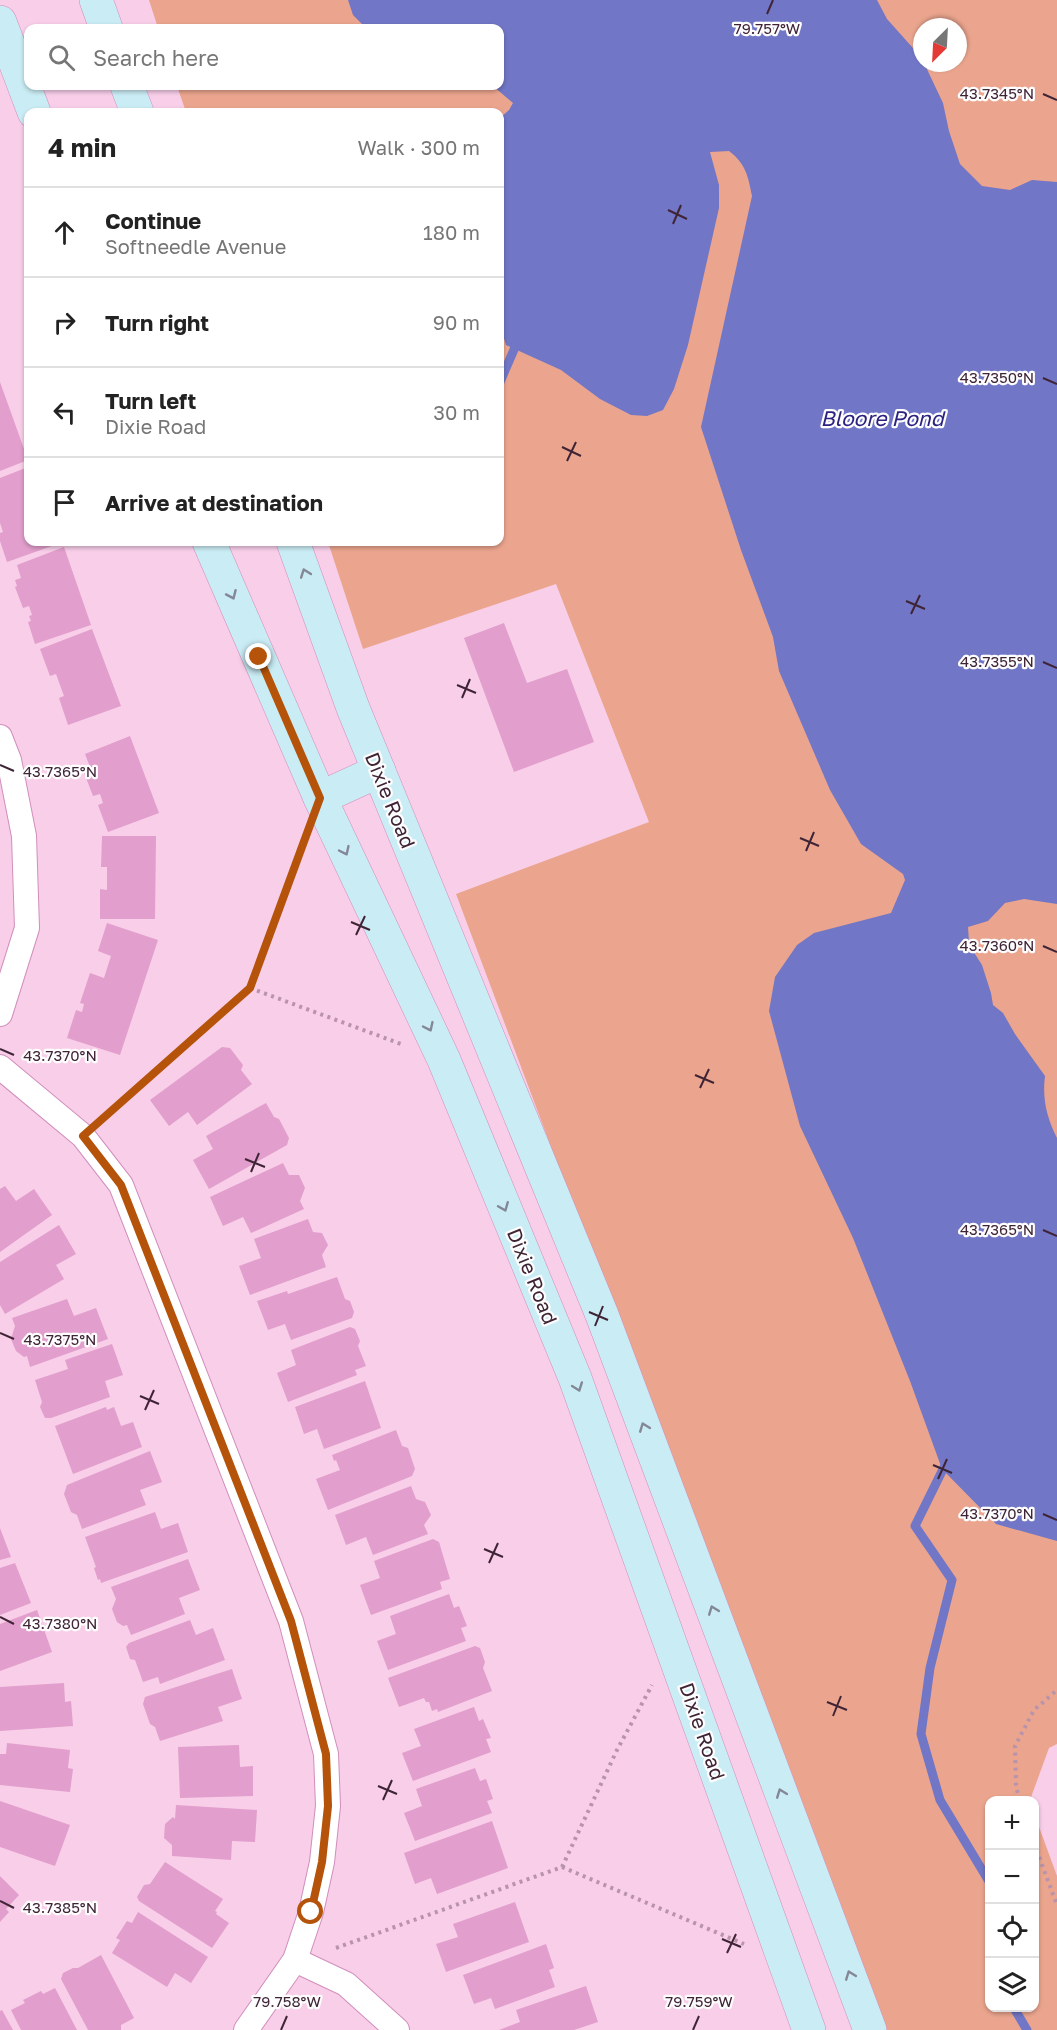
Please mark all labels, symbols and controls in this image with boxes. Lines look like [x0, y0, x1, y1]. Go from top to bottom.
north arrow [913, 18, 967, 72]
text: 79.757°W [734, 19, 800, 37]
search box [24, 24, 504, 90]
icon: search [45, 41, 78, 74]
text: Search here [93, 44, 219, 71]
text: 43.7345°N [960, 84, 1034, 102]
text: 4 min [48, 132, 116, 163]
text: Walk · 300 m [357, 135, 480, 159]
text: Continue [105, 207, 201, 234]
icon: ahead [48, 216, 81, 249]
text: 180 m [423, 220, 480, 244]
text: Softneedle Avenue [105, 234, 286, 258]
icon: right [48, 306, 81, 339]
text: Turn right [105, 309, 209, 336]
text: 90 m [433, 310, 480, 334]
text: 43.7350°N [960, 368, 1034, 386]
text: Turn left [105, 387, 196, 414]
icon: left [48, 396, 81, 429]
text: 30 m [433, 400, 480, 424]
water label: Bloore Pond [820, 405, 946, 431]
text: Dixie Road [105, 414, 206, 438]
icon: arrive [48, 486, 81, 519]
text: Arrive at destination [105, 489, 323, 516]
one-way arrow [299, 568, 312, 579]
one-way arrow [225, 589, 237, 600]
route end [245, 643, 271, 669]
text: 43.7355°N [960, 652, 1034, 670]
street label: Dixie Road [361, 749, 421, 851]
text: 43.7365°N [23, 762, 97, 780]
one-way arrow [338, 844, 350, 855]
text: 43.7360°N [960, 936, 1034, 954]
one-way arrow [421, 1020, 433, 1031]
text: 43.7370°N [23, 1046, 97, 1064]
one-way arrow [497, 1200, 509, 1211]
text: 43.7365°N [960, 1220, 1034, 1238]
street label: Dixie Road [503, 1225, 563, 1327]
text: 43.7375°N [23, 1330, 97, 1348]
one-way arrow [571, 1381, 583, 1392]
one-way arrow [639, 1423, 652, 1433]
text: 43.7370°N [960, 1504, 1034, 1522]
one-way arrow [708, 1605, 720, 1616]
text: 43.7380°N [23, 1614, 97, 1632]
street label: Dixie Road [675, 1679, 731, 1783]
one-way arrow [776, 1788, 789, 1798]
map controls [985, 1796, 1039, 2012]
button: + [985, 1796, 1039, 1850]
button: − [985, 1850, 1039, 1904]
text: 43.7385°N [23, 1898, 97, 1916]
route start [297, 1898, 323, 1924]
button: locate [985, 1904, 1039, 1958]
button: layers [985, 1958, 1039, 2012]
one-way arrow [844, 1970, 857, 1981]
text: 79.758°W [253, 1992, 321, 2010]
text: 79.759°W [665, 1992, 733, 2010]

